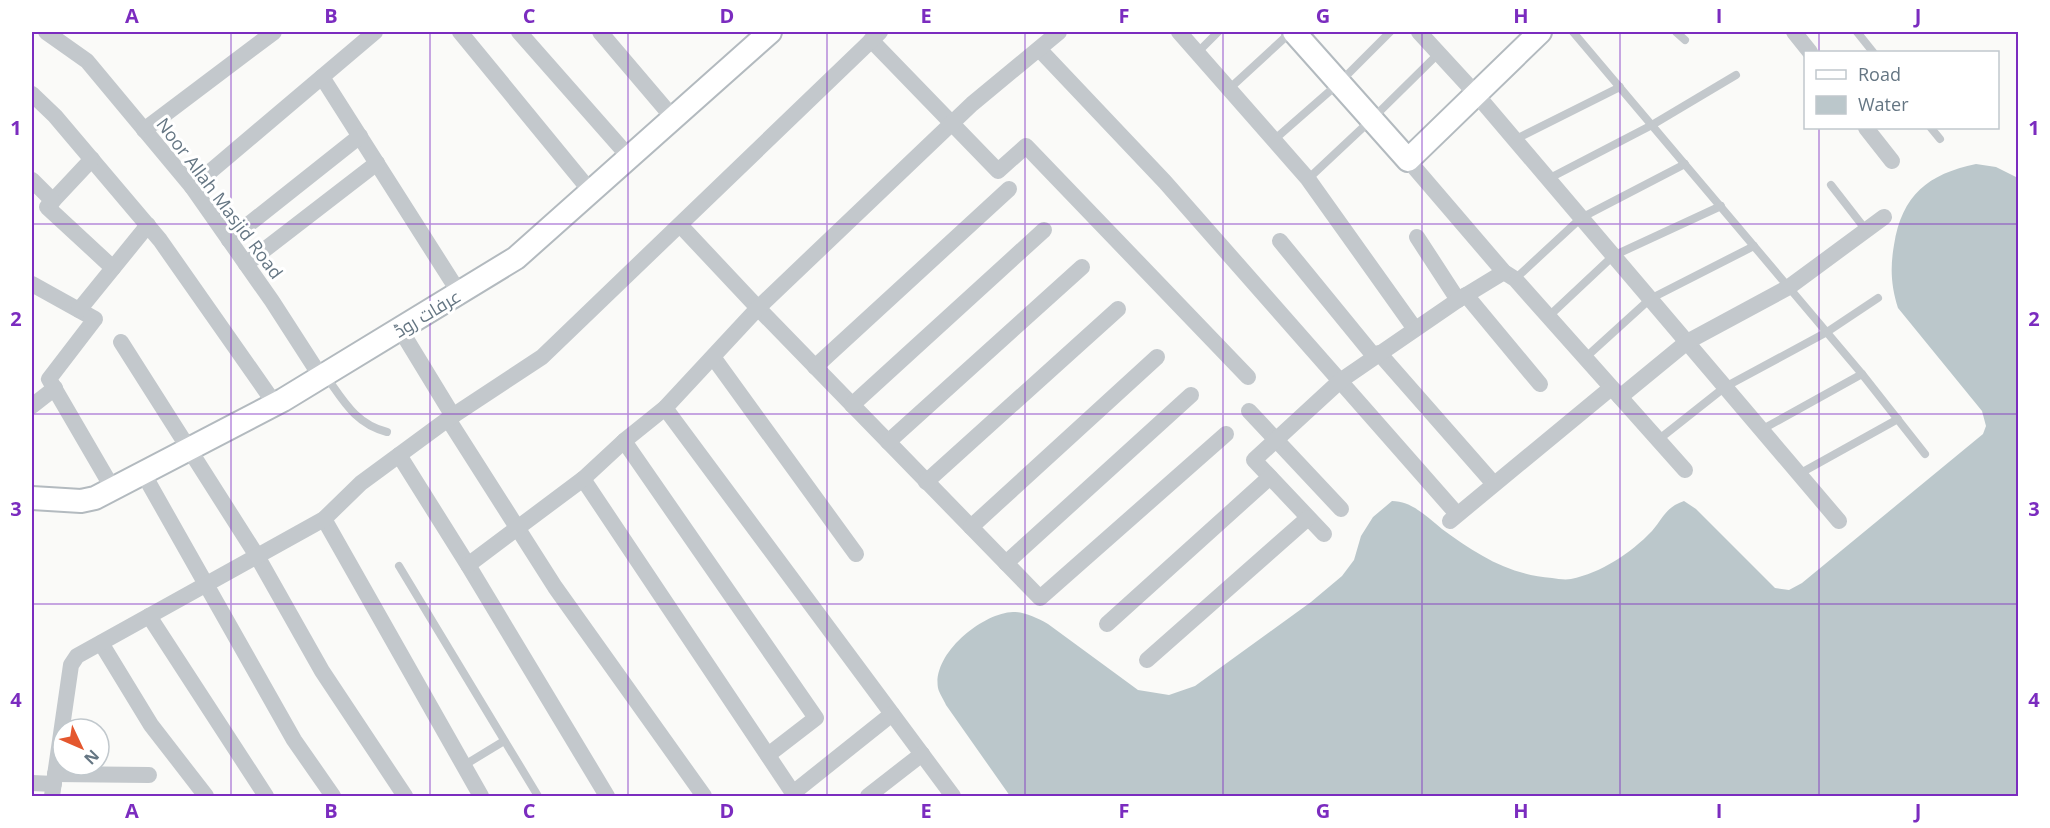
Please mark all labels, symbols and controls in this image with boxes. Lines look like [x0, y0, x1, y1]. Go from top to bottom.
text: A [125, 2, 139, 29]
text: B [324, 2, 338, 29]
text: C [523, 2, 536, 29]
text: D [720, 2, 734, 29]
text: E [920, 2, 932, 29]
text: F [1119, 2, 1129, 29]
text: G [1316, 2, 1330, 29]
text: H [1513, 2, 1529, 29]
text: I [1716, 2, 1722, 29]
text: J [1913, 2, 1921, 29]
legend [1804, 51, 1999, 129]
text: Road [1858, 62, 1901, 86]
text: Water [1858, 92, 1909, 116]
street label: Noor Allah Masjid Road [151, 113, 289, 283]
text: 1 [10, 114, 22, 141]
text: 1 [2028, 114, 2040, 141]
street label: عرفات روڈ [389, 284, 465, 342]
text: 2 [10, 305, 22, 332]
text: 2 [2028, 305, 2040, 332]
text: 3 [10, 495, 22, 522]
text: 3 [2028, 495, 2040, 522]
text: 4 [10, 686, 22, 713]
text: 4 [2028, 686, 2040, 713]
north arrow [51, 717, 111, 777]
text: N [79, 745, 104, 770]
text: A [125, 797, 139, 824]
text: B [324, 797, 338, 824]
text: C [523, 797, 536, 824]
text: D [720, 797, 734, 824]
text: E [920, 797, 932, 824]
text: F [1119, 797, 1129, 824]
text: G [1316, 797, 1330, 824]
text: H [1513, 797, 1529, 824]
text: I [1716, 797, 1722, 824]
text: J [1913, 797, 1921, 824]

